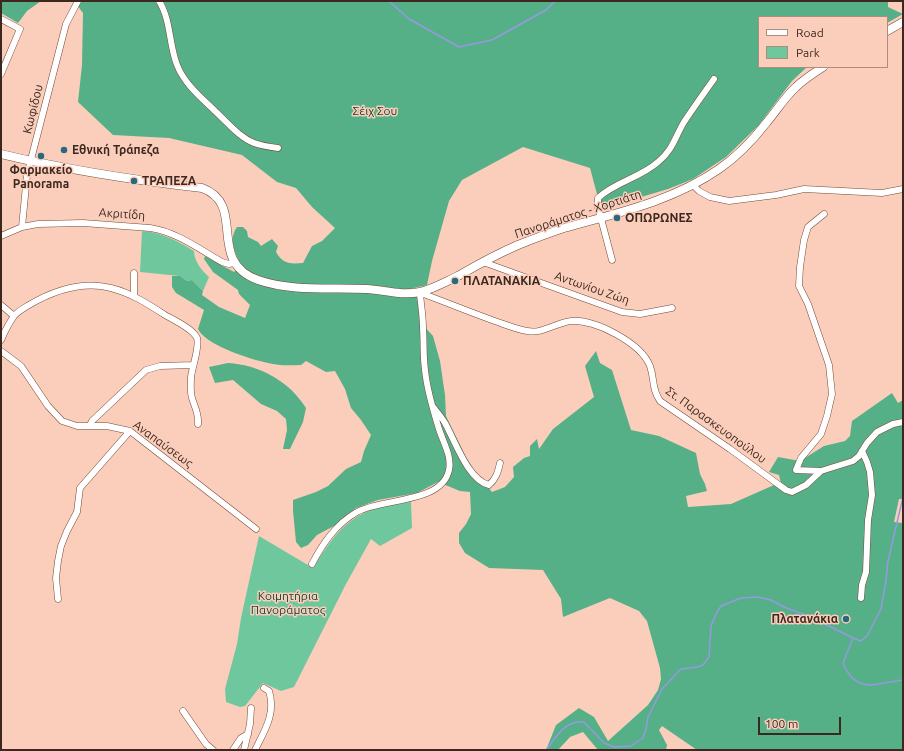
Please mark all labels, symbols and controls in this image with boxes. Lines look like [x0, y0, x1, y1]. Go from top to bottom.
legend [758, 16, 888, 68]
text: Road [796, 26, 824, 39]
text: Park [796, 46, 820, 59]
street label: Κωφίδου [20, 83, 46, 135]
park label: Σέιχ Σου [353, 104, 397, 118]
place label: Εθνική Τράπεζα [72, 143, 159, 157]
marker: Εθνική Τράπεζα [59, 145, 69, 155]
marker: Φαρμακείο Panorama [36, 151, 46, 161]
place label: Φαρμακείο Panorama [9, 163, 73, 191]
place label: ΤΡΑΠΕΖΑ [142, 174, 196, 188]
marker: ΤΡΑΠΕΖΑ [129, 176, 139, 186]
street label: Πανοράματος - Χορτιάτη [513, 187, 643, 241]
street label: Ακριτίδη [98, 205, 146, 223]
place label: ΟΠΩΡΩΝΕΣ [625, 211, 693, 225]
marker: ΟΠΩΡΩΝΕΣ [612, 213, 622, 223]
street label: Αντωνίου Ζώη [553, 268, 631, 308]
place label: ΠΛΑΤΑΝΑΚΙΑ [463, 274, 540, 288]
marker: ΠΛΑΤΑΝΑΚΙΑ [450, 276, 460, 286]
street label: Στ. Παρασκευοπούλου [663, 384, 769, 466]
street label: Αναπαύσεως [130, 418, 196, 470]
park label: Κοιμητήρια Πανοράματος [251, 589, 325, 617]
place label: Πλατανάκια [771, 612, 838, 626]
marker: Πλατανάκια [841, 614, 851, 624]
scale bar [760, 709, 843, 735]
text: 100 m [765, 717, 798, 730]

